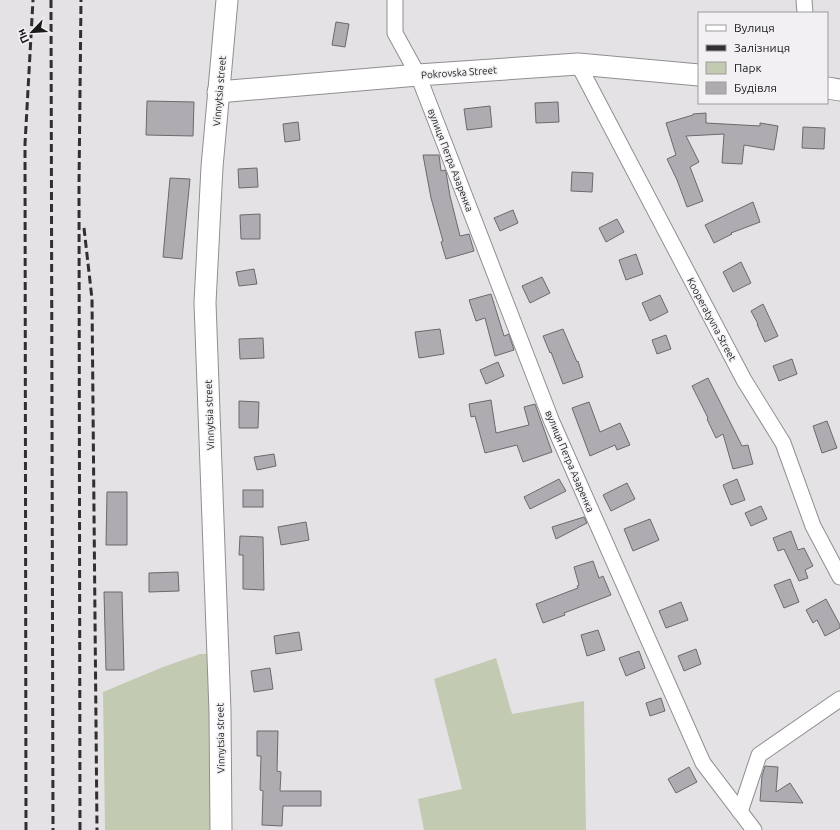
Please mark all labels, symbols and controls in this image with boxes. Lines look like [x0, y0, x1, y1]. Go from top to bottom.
north arrow [12, 12, 52, 52]
legend [698, 12, 828, 104]
text: Вулиця [734, 21, 775, 34]
text: Пн [14, 27, 31, 45]
text: Залізниця [734, 41, 790, 54]
street label: Vinnytsia street [211, 55, 228, 127]
text: Парк [734, 61, 762, 74]
street label: Pokrovska Street [421, 64, 497, 81]
text: Будівля [734, 81, 777, 94]
street label: вулиця Петра Азаренка [426, 107, 475, 213]
street label: Kooperatyvna Street [685, 276, 738, 363]
street label: Vinnytsia street [203, 380, 216, 450]
street label: вулиця Петра Азаренка [543, 409, 596, 514]
street label: Vinnytsia street [214, 703, 227, 773]

